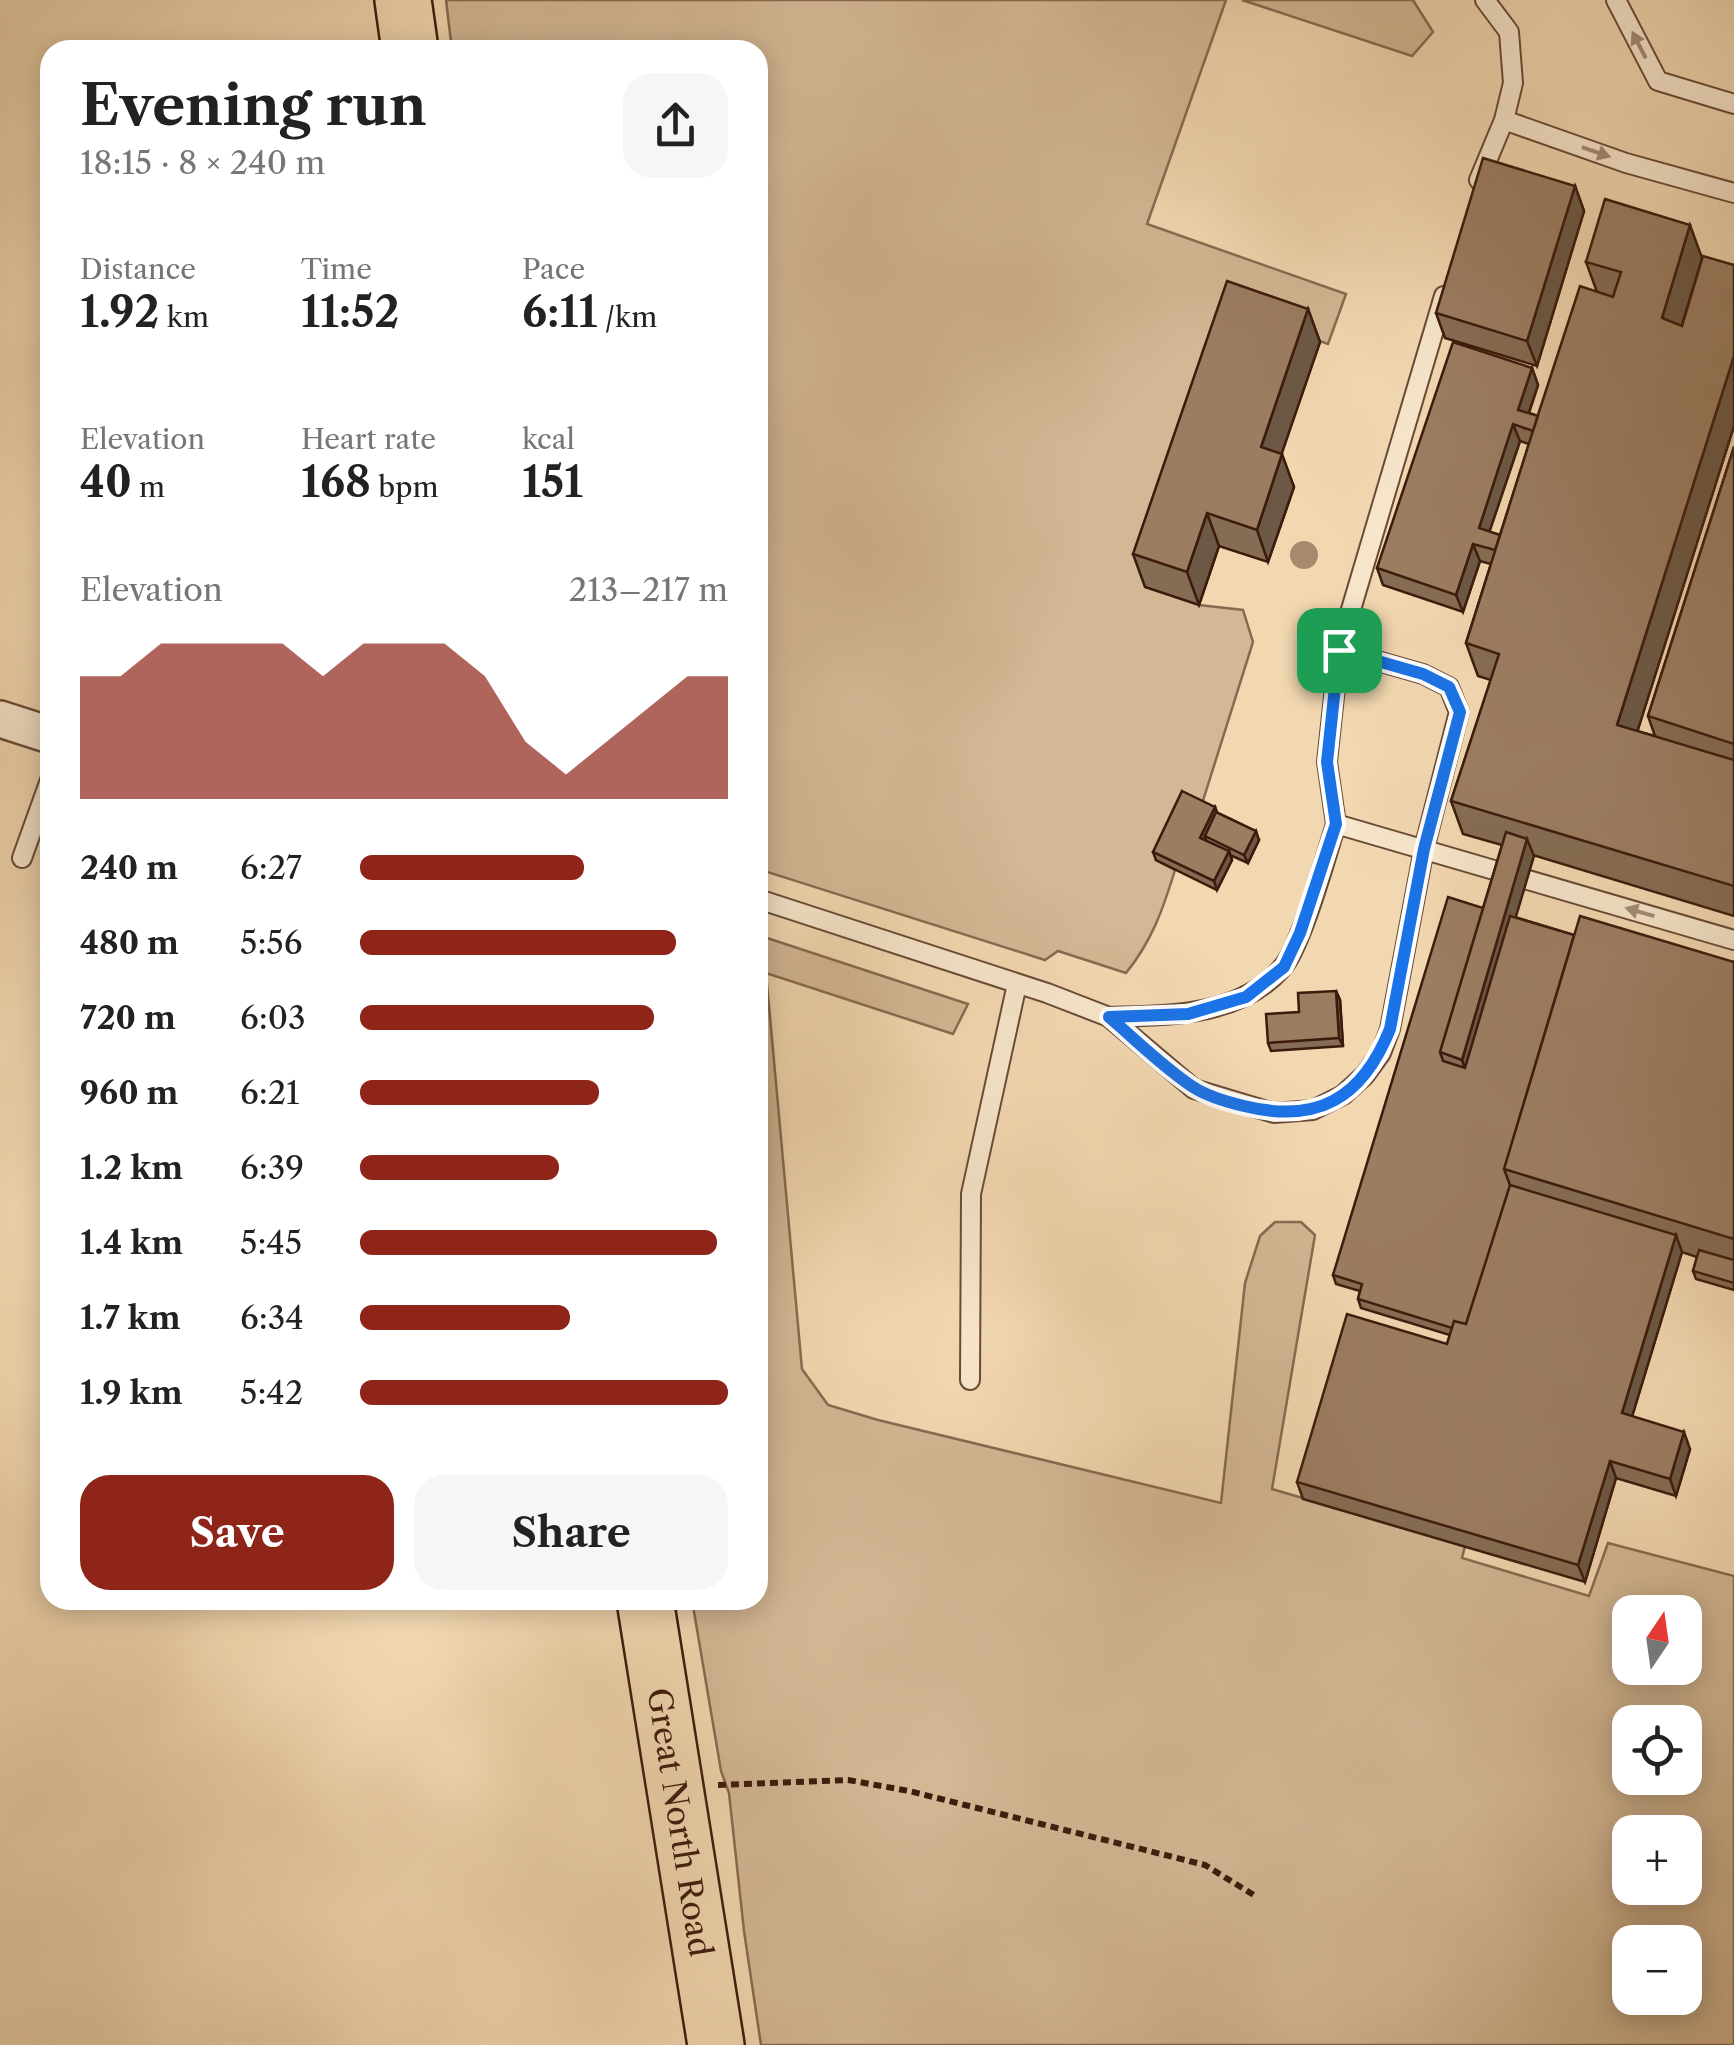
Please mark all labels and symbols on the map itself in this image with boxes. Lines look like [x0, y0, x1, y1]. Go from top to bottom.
one-way arrow [1631, 30, 1648, 59]
one-way arrow [1581, 145, 1611, 160]
pin [1297, 608, 1382, 693]
one-way arrow [1625, 904, 1655, 919]
north arrow [1612, 1595, 1702, 1685]
street label: Great North Road [640, 1685, 721, 1959]

